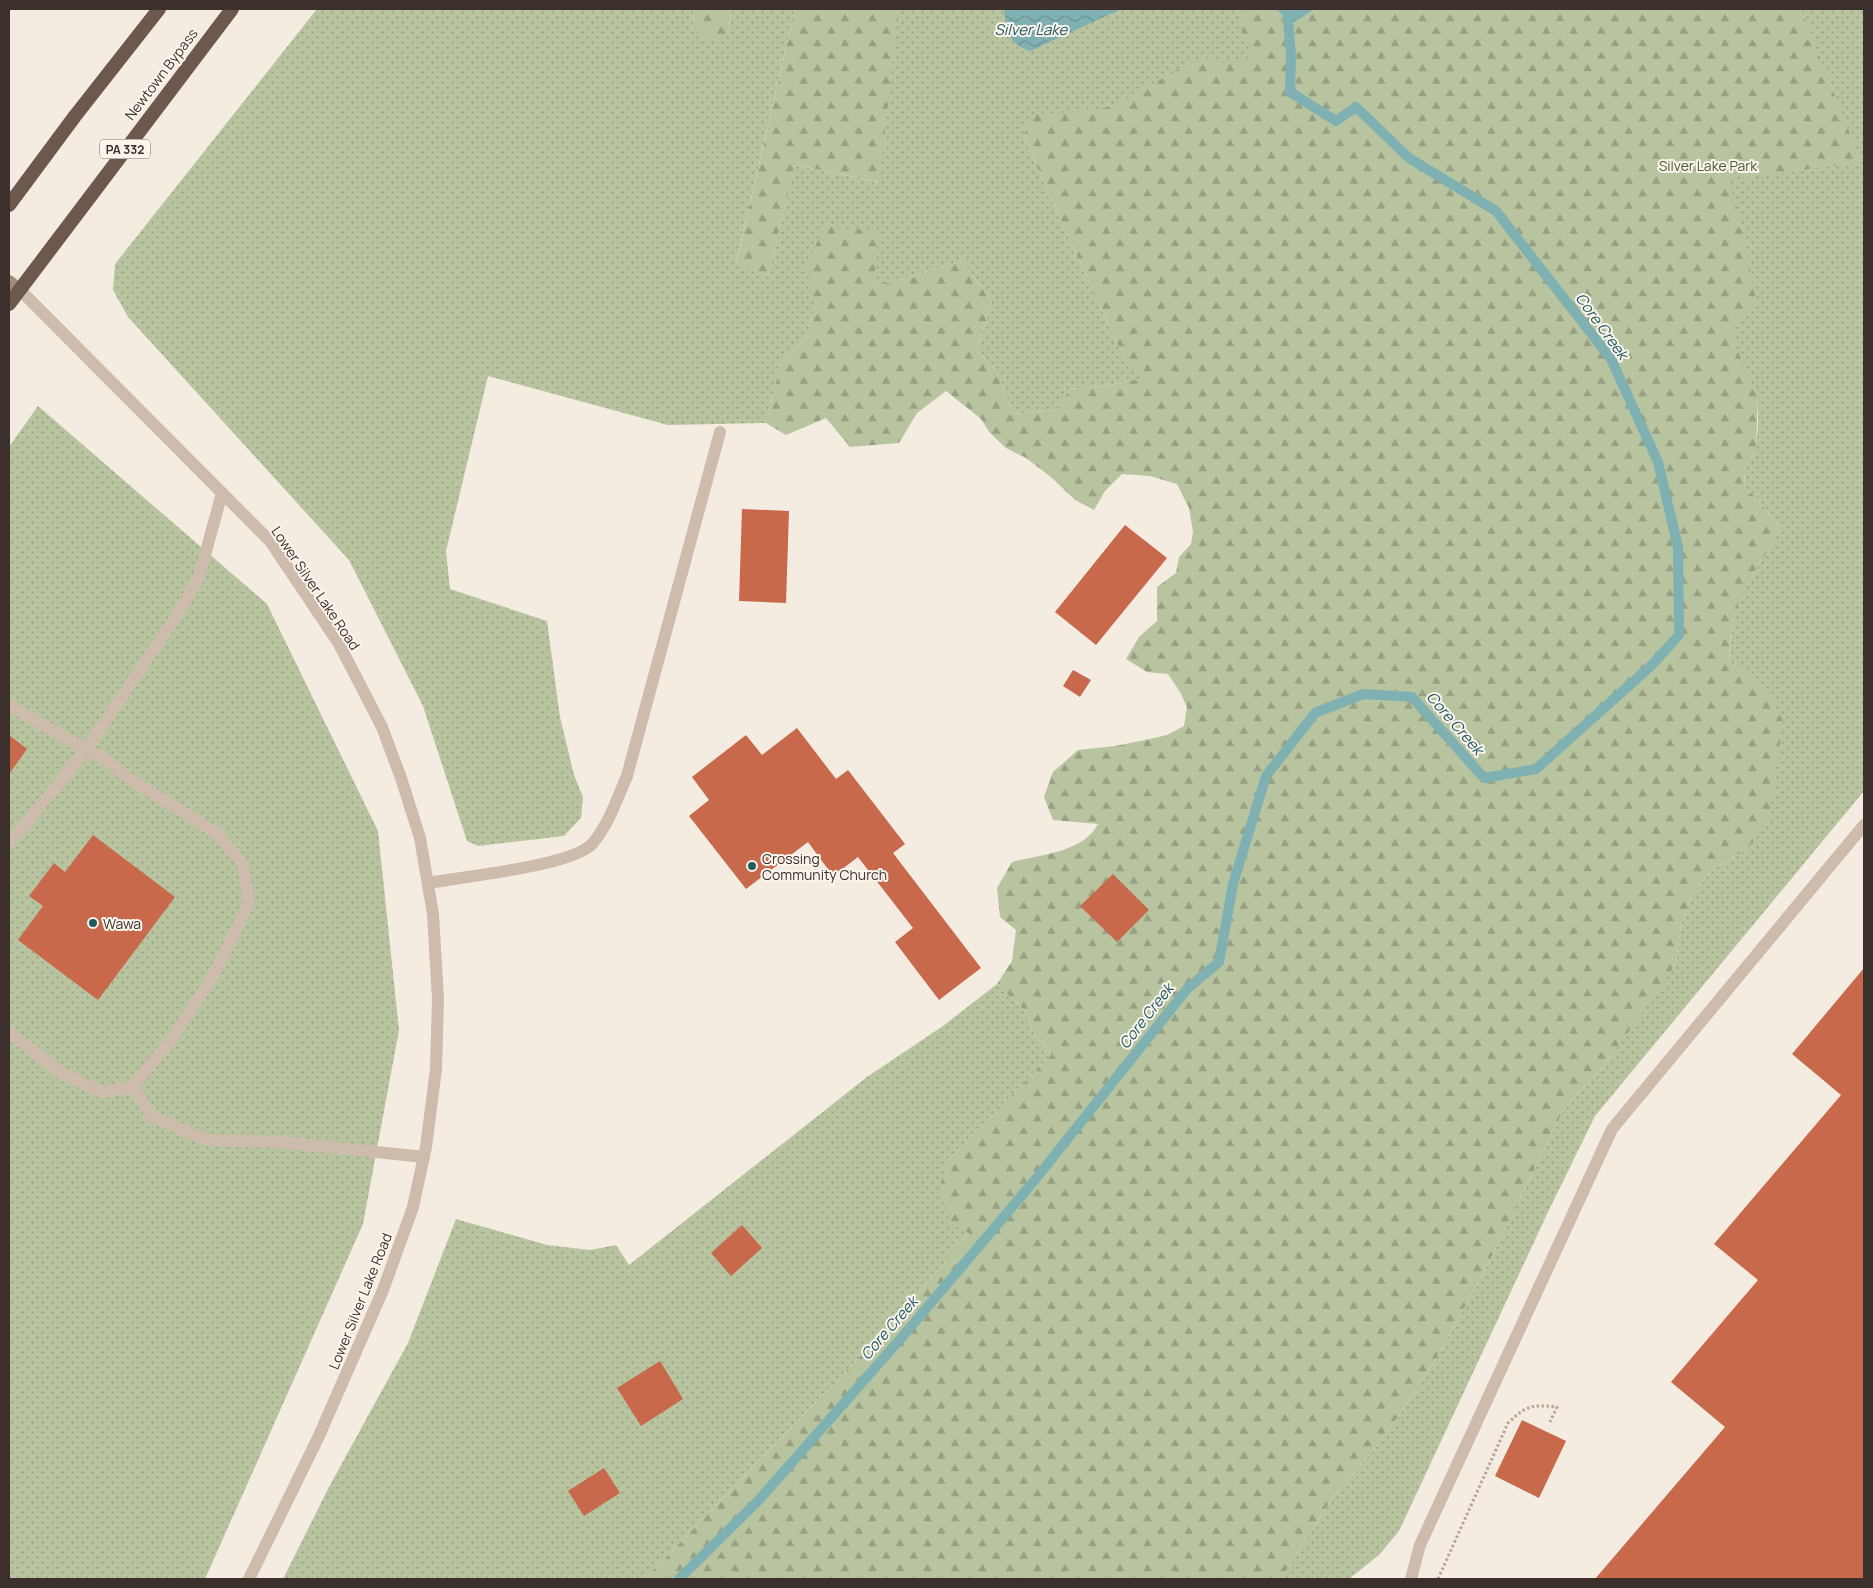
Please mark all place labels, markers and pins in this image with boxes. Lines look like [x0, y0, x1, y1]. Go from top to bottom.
place label: Crossing Community Church [762, 849, 887, 884]
marker: Crossing Community Church [746, 860, 758, 872]
place label: Wawa [103, 914, 141, 933]
marker: Wawa [87, 917, 99, 929]

